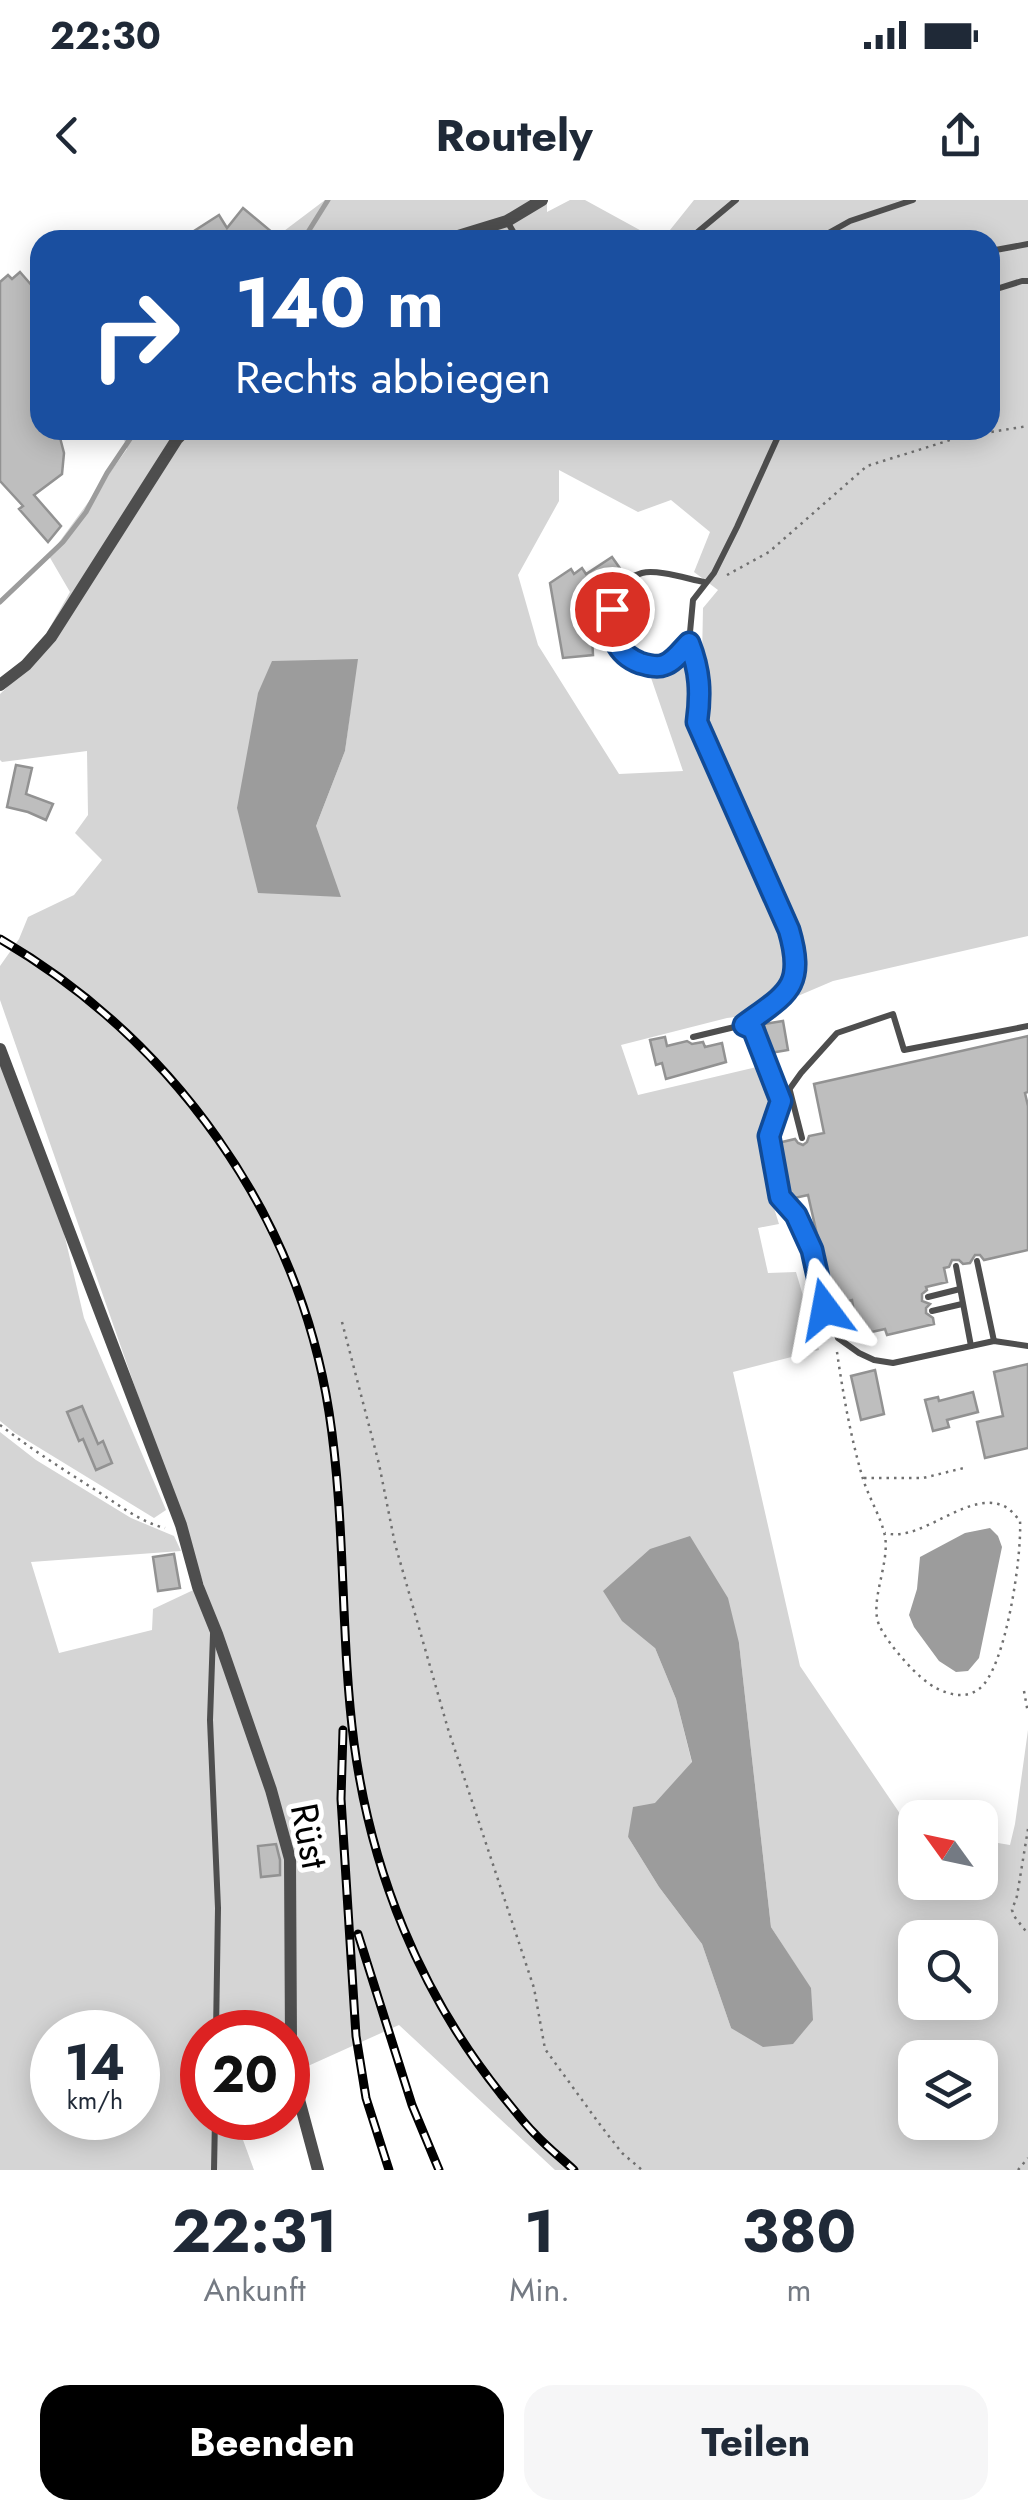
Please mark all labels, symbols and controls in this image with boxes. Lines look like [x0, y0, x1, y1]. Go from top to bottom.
text: 22:30 [50, 8, 161, 63]
text: Routely [435, 103, 593, 168]
icon: back [40, 108, 95, 163]
icon: share [933, 108, 988, 163]
text: 140 m [235, 252, 444, 353]
icon: right [70, 270, 200, 400]
text: Rechts abbiegen [235, 345, 551, 410]
pin [570, 567, 655, 652]
icon: arrive [585, 582, 640, 637]
position arrow [773, 1257, 877, 1361]
street label: Rüst [277, 1799, 343, 1873]
north arrow [898, 1800, 998, 1900]
map controls [898, 1800, 998, 2140]
button: search [898, 1920, 998, 2020]
speed limit sign: 20 [180, 2010, 310, 2140]
text: 14 [65, 2026, 125, 2099]
button: layers [898, 2040, 998, 2140]
text: km/h [67, 2082, 123, 2118]
text: 22:31 [172, 2188, 338, 2275]
text: 1 [524, 2188, 555, 2275]
text: 380 [742, 2188, 856, 2275]
text: Ankunft [204, 2267, 306, 2313]
text: Min. [509, 2267, 570, 2313]
text: m [786, 2267, 811, 2313]
button: Beenden [40, 2385, 504, 2500]
button: Teilen [524, 2385, 988, 2500]

